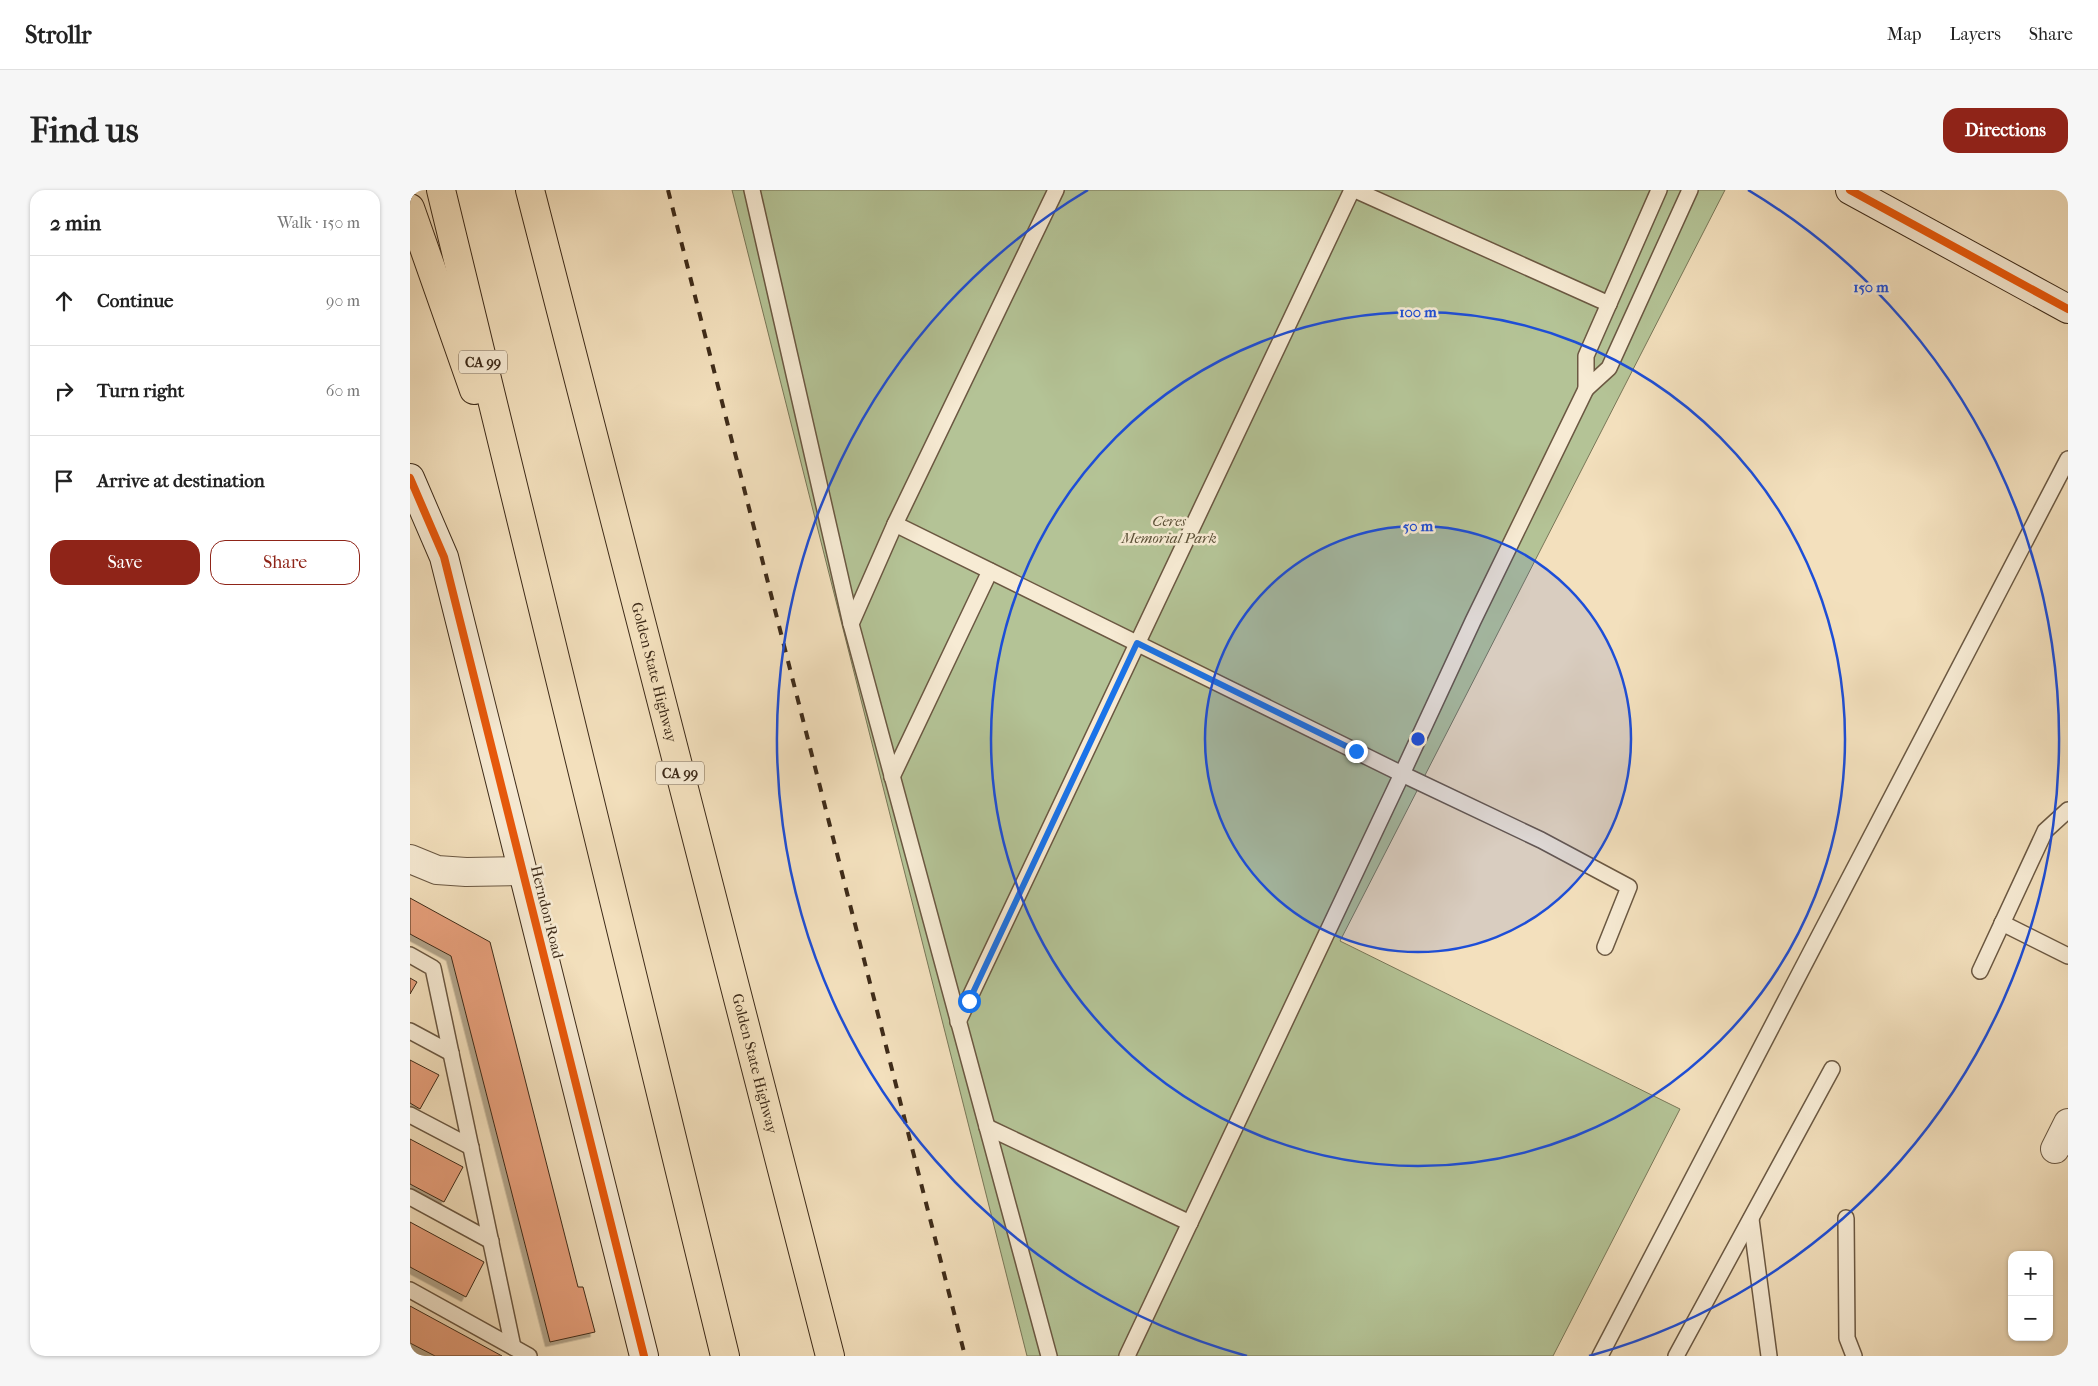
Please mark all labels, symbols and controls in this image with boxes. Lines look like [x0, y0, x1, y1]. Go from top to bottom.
text: Strollr [25, 21, 92, 49]
text: Map [1887, 24, 1921, 45]
text: Layers [1949, 24, 2001, 45]
text: Share [2029, 24, 2073, 45]
button: Directions [1943, 108, 2068, 153]
text: Find us [30, 110, 139, 151]
text: 2 min [50, 211, 101, 235]
text: Walk · 150 m [277, 213, 360, 232]
text: 150 m [1853, 278, 1889, 296]
icon: ahead [50, 287, 78, 315]
text: Continue [97, 290, 173, 312]
text: 90 m [326, 291, 360, 310]
text: 100 m [1399, 303, 1437, 321]
road number: CA 99 [459, 350, 507, 373]
icon: right [50, 377, 78, 405]
text: Turn right [97, 380, 184, 402]
text: 60 m [326, 381, 360, 400]
icon: arrive [50, 467, 78, 495]
text: Arrive at destination [97, 470, 265, 492]
park label: Ceres Memorial Park [1120, 512, 1217, 547]
text: 50 m [1403, 517, 1434, 535]
button: Save [50, 540, 200, 585]
button: Share [210, 540, 360, 585]
street label: Golden State Highway [627, 600, 681, 745]
centre of rings [1409, 730, 1427, 748]
route end [1345, 740, 1368, 763]
road number: CA 99 [656, 762, 704, 784]
street label: Herndon Road [527, 864, 567, 961]
route start [958, 990, 981, 1013]
street label: Golden State Highway [728, 992, 782, 1136]
map controls [2008, 1251, 2053, 1341]
button: + [2008, 1251, 2053, 1296]
button: − [2008, 1296, 2053, 1341]

